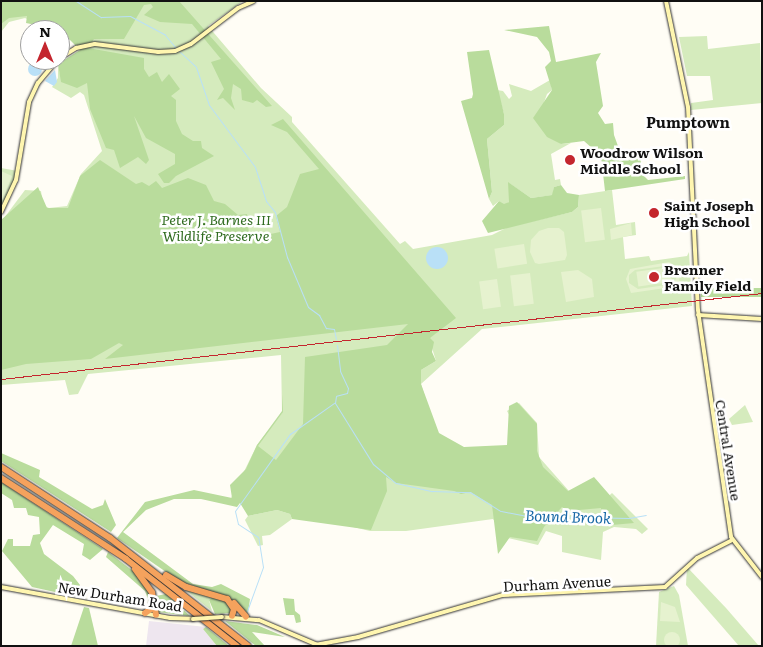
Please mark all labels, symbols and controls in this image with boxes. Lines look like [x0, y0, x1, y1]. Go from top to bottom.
north arrow [20, 20, 70, 70]
text: N [39, 21, 51, 41]
district label: Pumptown [646, 113, 730, 131]
place label: Woodrow Wilson Middle School [580, 144, 703, 176]
marker: Woodrow Wilson Middle School [564, 154, 576, 166]
place label: Saint Joseph High School [664, 197, 754, 230]
marker: Saint Joseph High School [648, 207, 660, 219]
park label: Peter J. Barnes III Wildlife Preserve [161, 211, 271, 243]
place label: Brenner Family Field [664, 261, 751, 294]
marker: Brenner Family Field [648, 271, 660, 283]
street label: Central Avenue [713, 398, 745, 502]
water label: Bound Brook [525, 506, 611, 526]
street label: Durham Avenue [503, 572, 611, 594]
street label: New Durham Road [57, 578, 183, 614]

